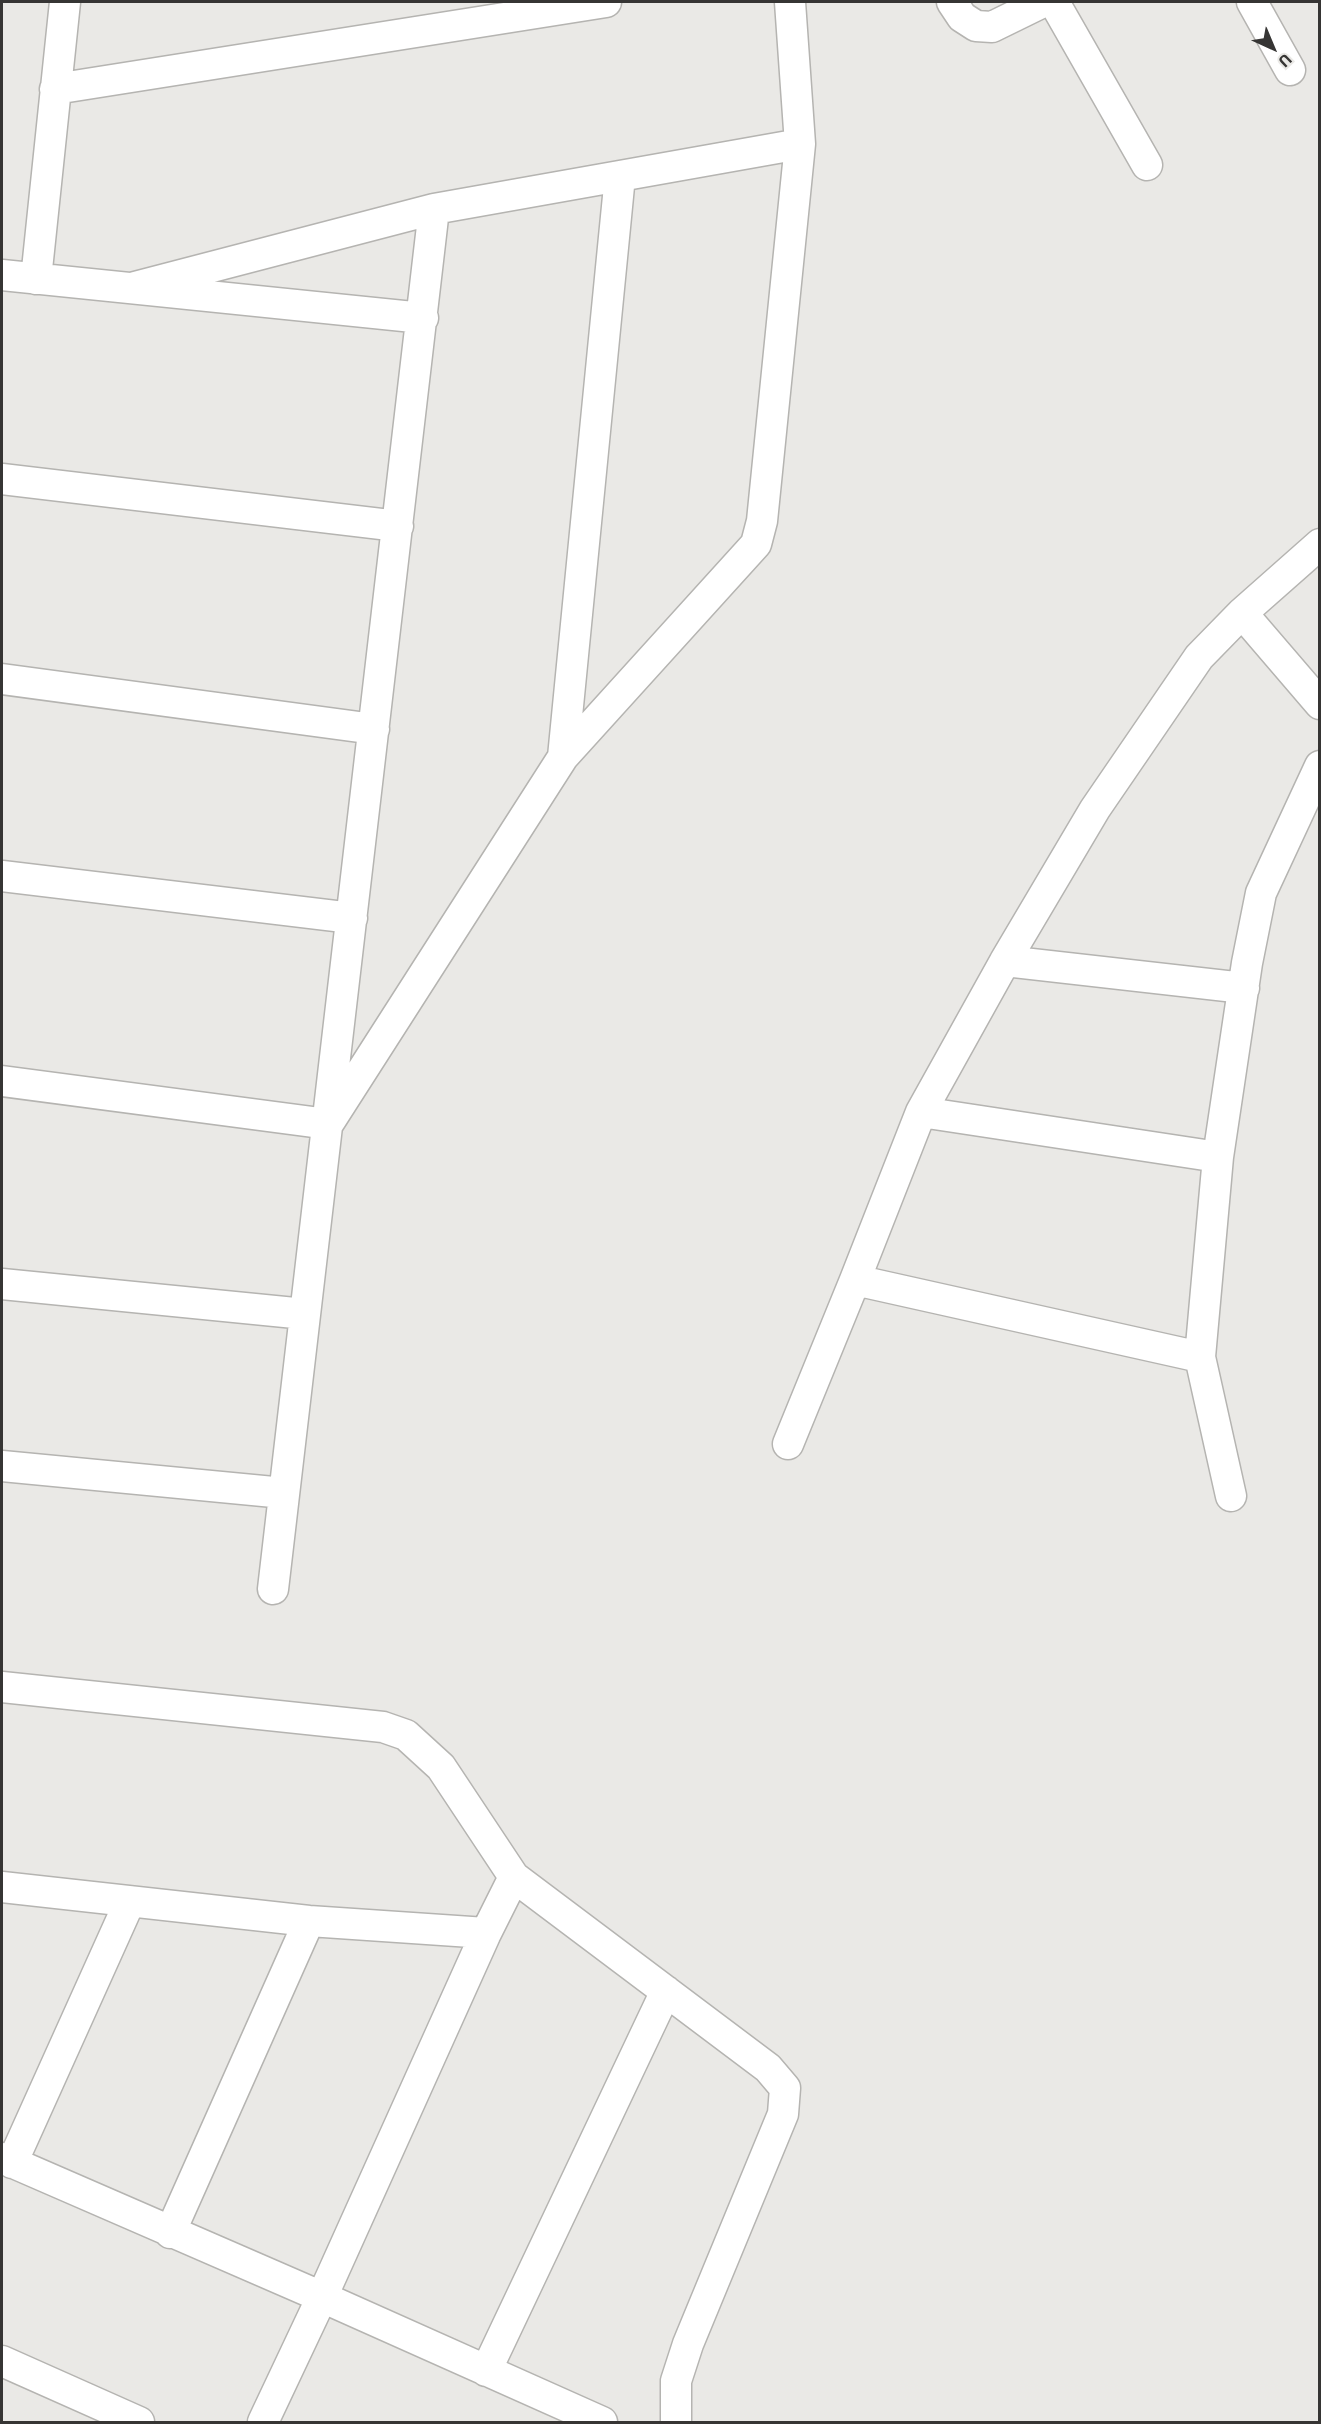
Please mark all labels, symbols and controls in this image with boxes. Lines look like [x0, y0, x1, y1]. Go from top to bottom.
north arrow [1243, 18, 1303, 78]
text: U [1275, 51, 1296, 72]

